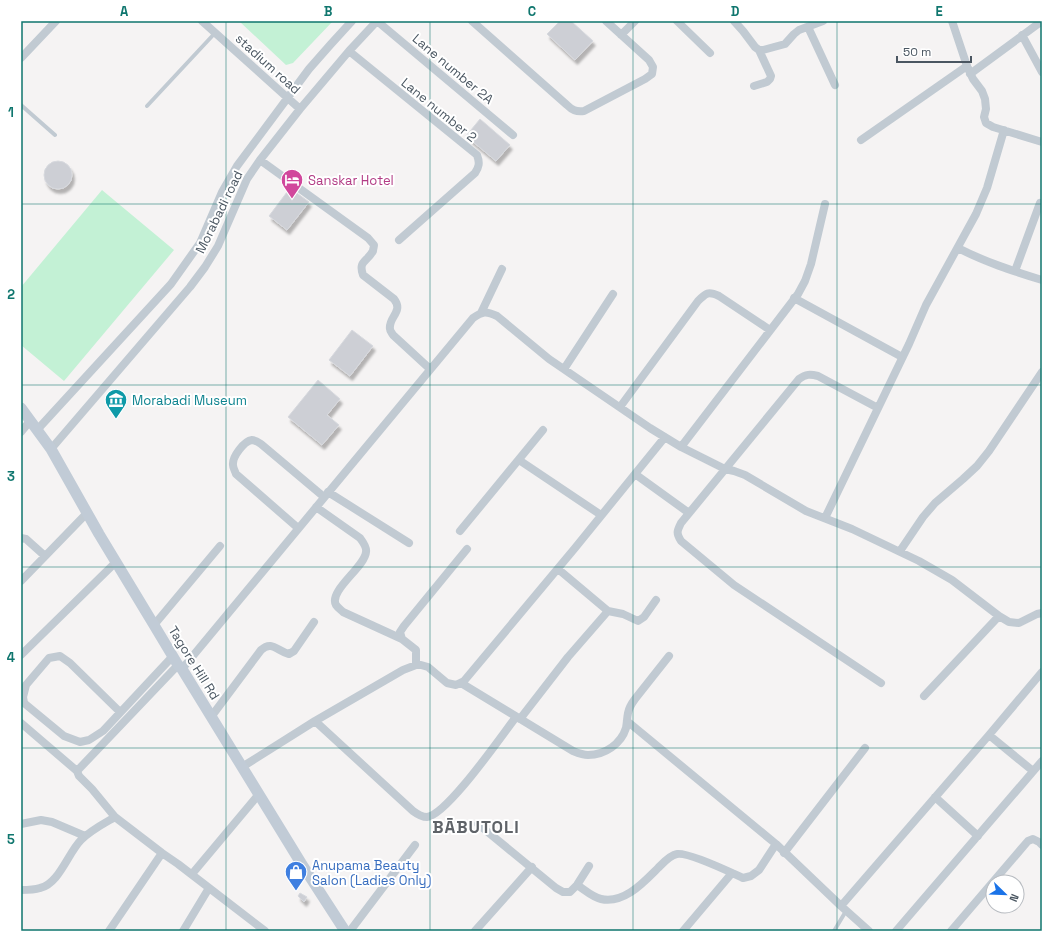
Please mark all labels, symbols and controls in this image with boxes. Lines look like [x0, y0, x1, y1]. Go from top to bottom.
text: A [120, 3, 129, 20]
text: B [324, 3, 333, 20]
text: C [528, 3, 536, 20]
text: D [731, 3, 740, 20]
text: E [935, 3, 943, 20]
street label: stadium road [232, 30, 304, 98]
street label: Lane number 2A [409, 30, 497, 108]
scale bar [897, 38, 971, 64]
text: 50 m [903, 44, 931, 60]
street label: Lane number 2 [398, 74, 481, 146]
text: 1 [8, 104, 14, 121]
hotel icon: Sanskar Hotel [279, 167, 305, 200]
street label: Morabadi road [192, 168, 246, 256]
place label: Sanskar Hotel [308, 172, 394, 189]
text: 2 [7, 286, 15, 303]
museum icon: Morabadi Museum [103, 387, 129, 420]
place label: Morabadi Museum [132, 392, 247, 409]
text: 3 [7, 468, 15, 485]
street label: Tagore Hill Rd [165, 623, 223, 703]
text: 4 [7, 649, 15, 666]
district label: BĀBUTOLI [432, 816, 520, 838]
text: 5 [7, 831, 15, 848]
place label: Anupama Beauty Salon (Ladies Only) [312, 857, 432, 889]
shop icon: Anupama Beauty Salon (Ladies Only) [283, 859, 309, 892]
north arrow [985, 874, 1025, 914]
text: N [1006, 892, 1022, 904]

